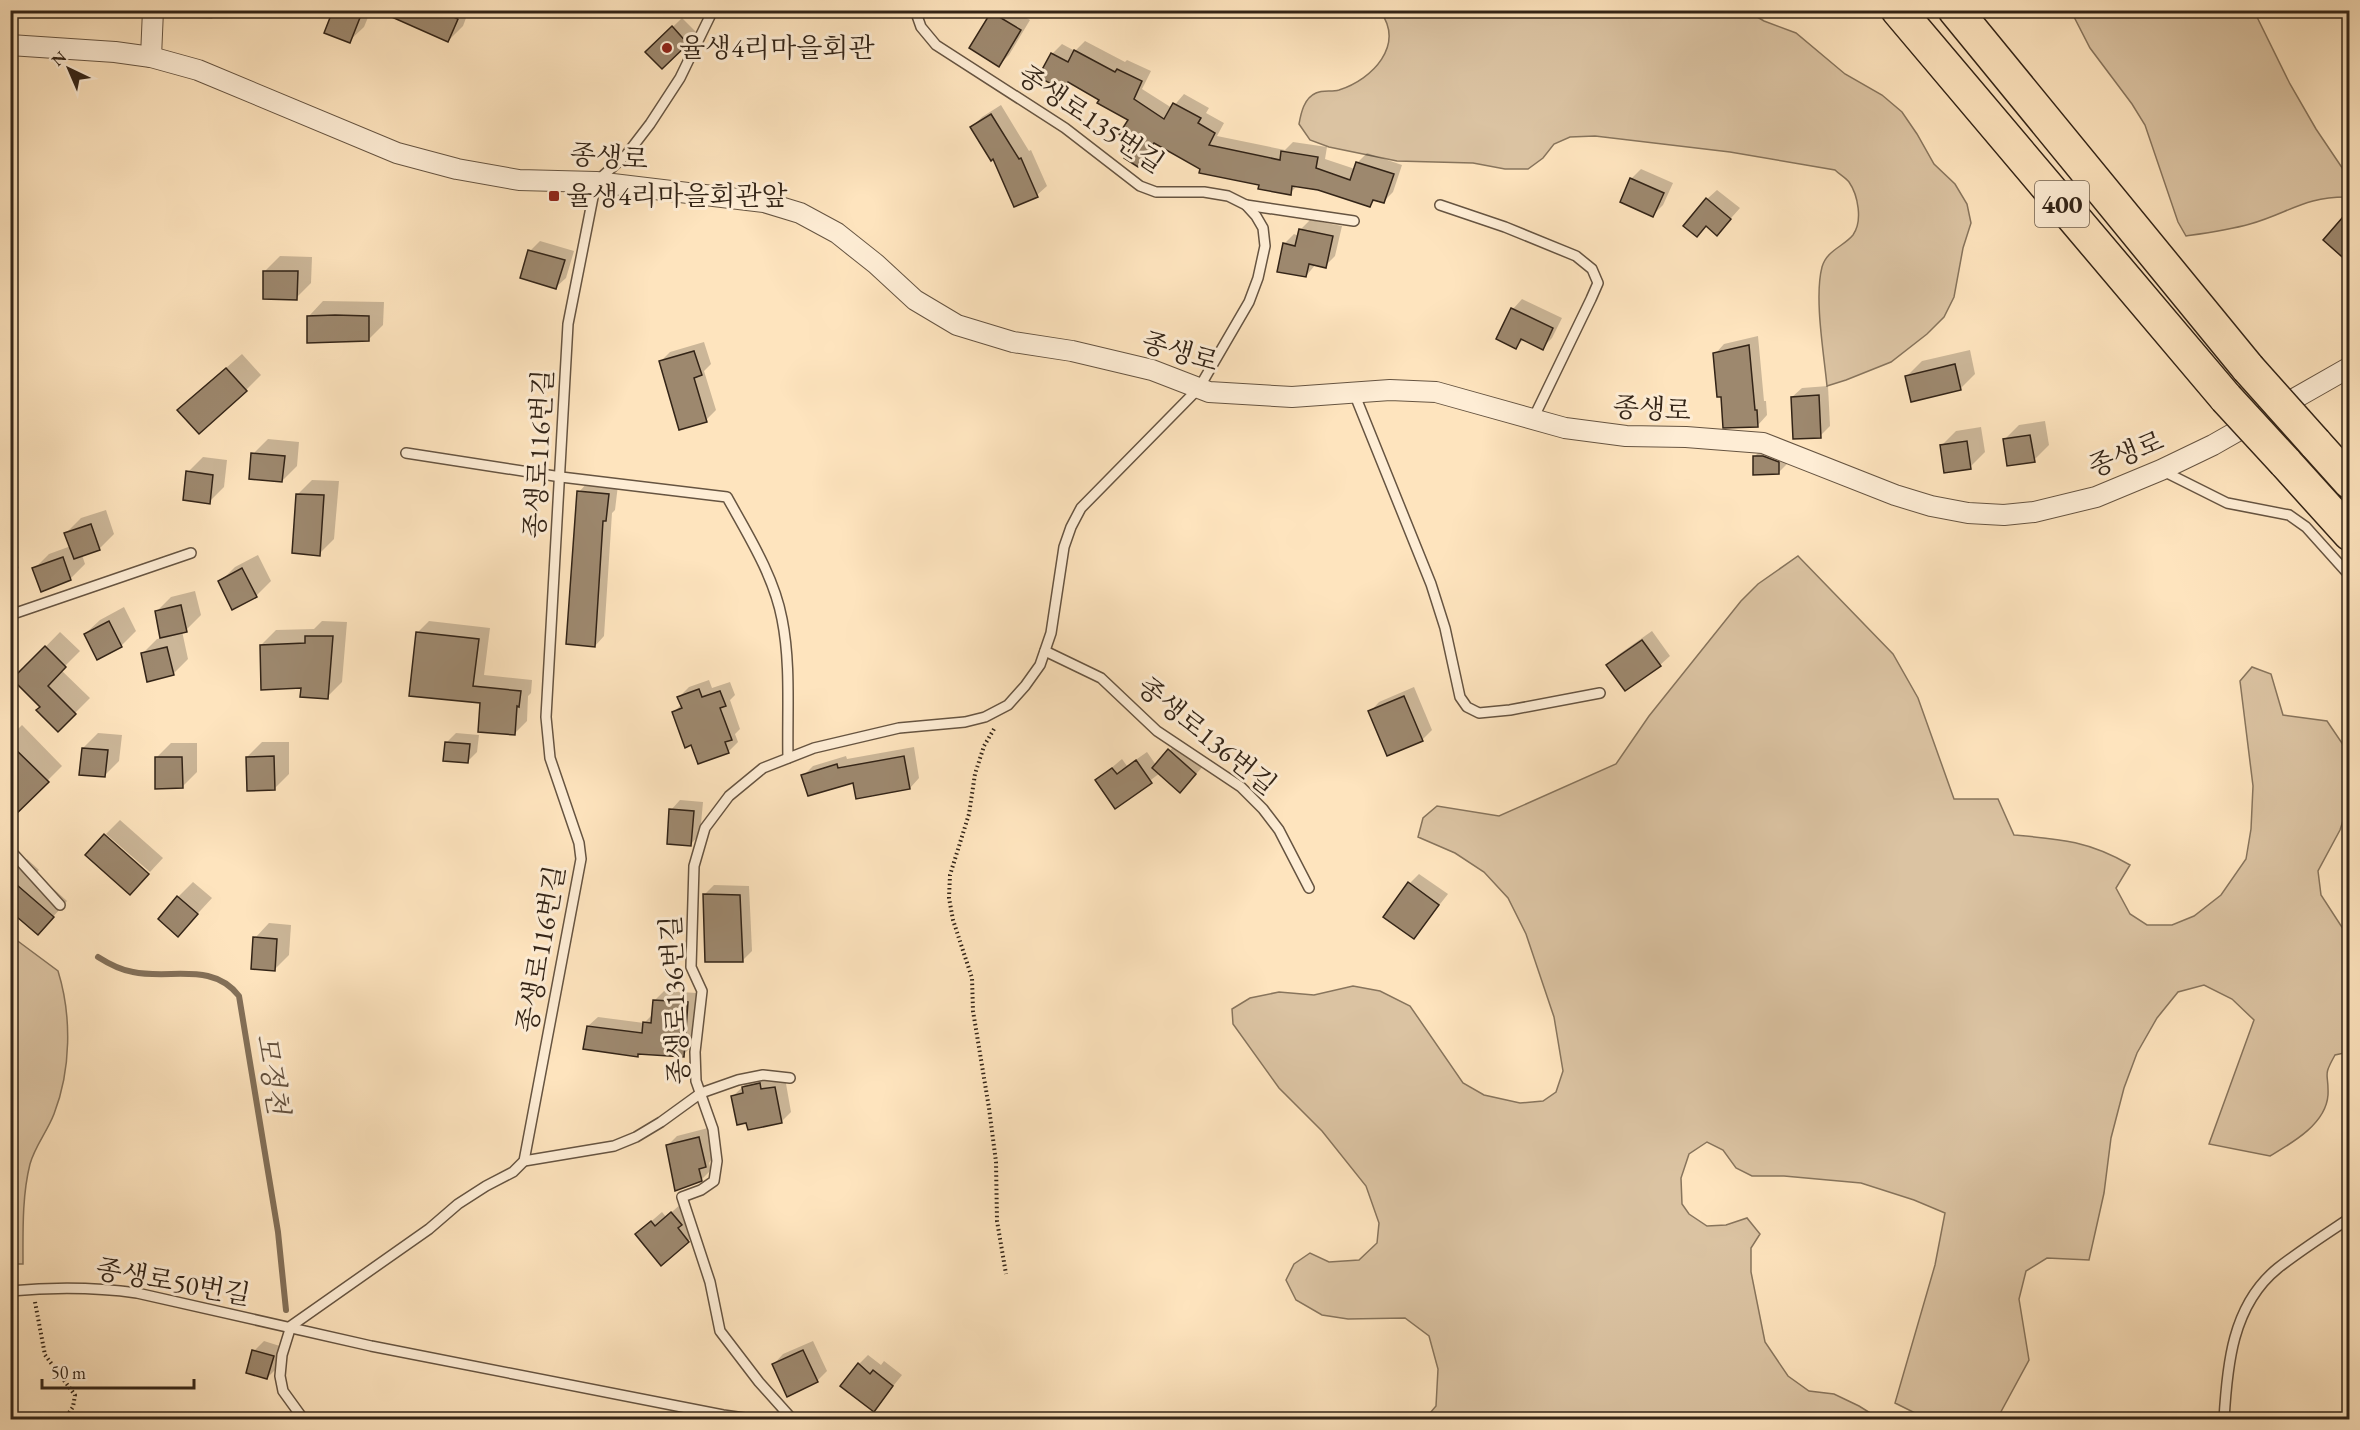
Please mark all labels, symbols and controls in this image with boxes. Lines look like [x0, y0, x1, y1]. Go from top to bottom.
place label: 율생4리마을회관 [679, 30, 875, 65]
north arrow [39, 39, 99, 99]
marker: 율생4리마을회관 [660, 41, 674, 55]
text: N [47, 46, 71, 71]
street label: 종생로135번길 [1011, 57, 1171, 180]
street label: 종생로 [569, 136, 649, 177]
place label: 율생4리마을회관앞 [566, 178, 788, 213]
road number: 400 [2035, 181, 2089, 227]
marker: 율생4리마을회관앞 [547, 189, 561, 203]
street label: 종생로 [1138, 324, 1223, 379]
street label: 종생로116번길 [517, 369, 560, 539]
street label: 종생로 [1612, 389, 1692, 428]
street label: 종생로 [2083, 423, 2169, 484]
street label: 종생로136번길 [1131, 669, 1284, 802]
street label: 종생로116번길 [509, 863, 572, 1035]
street label: 종생로136번길 [653, 915, 696, 1085]
water label: 모정천 [249, 1031, 297, 1119]
street label: 종생로50번길 [93, 1251, 253, 1312]
scale bar [42, 1352, 194, 1390]
text: 50 m [51, 1361, 86, 1384]

